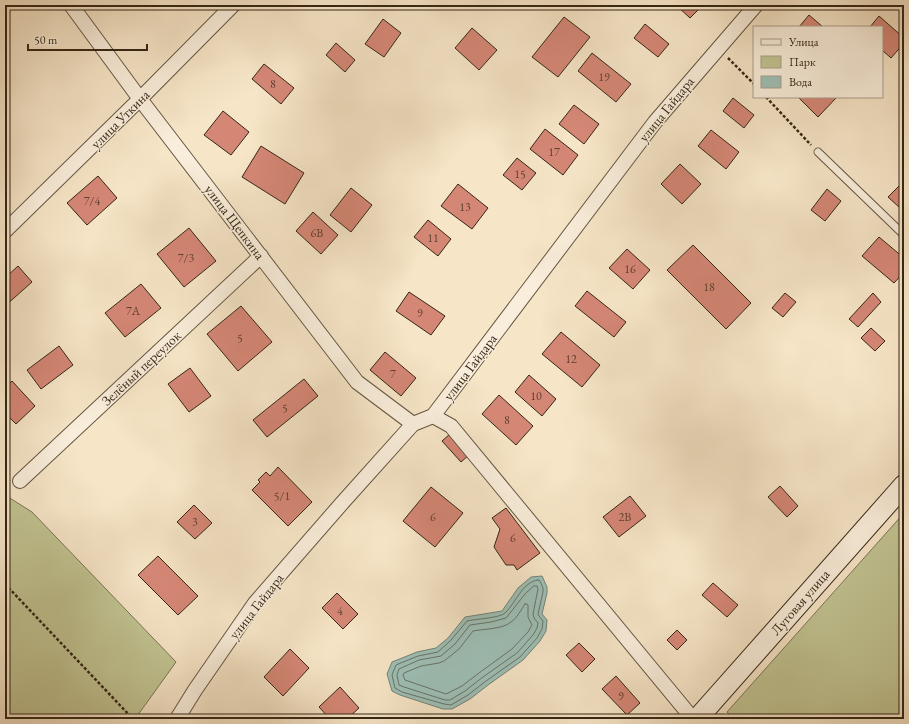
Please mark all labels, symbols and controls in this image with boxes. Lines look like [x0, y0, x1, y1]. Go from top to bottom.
scale bar [28, 26, 147, 52]
legend [753, 26, 883, 98]
text: 50 m [34, 32, 58, 48]
text: Улица [788, 34, 819, 50]
text: Парк [789, 54, 816, 70]
house number: 19 [598, 69, 610, 85]
street label: улица Гайдара [634, 72, 698, 145]
text: Вода [789, 74, 812, 90]
house number: 8 [270, 76, 276, 92]
street label: улица Уткина [87, 85, 154, 152]
house number: 17 [548, 144, 560, 160]
house number: 15 [514, 166, 526, 182]
street label: улица Щепкина [201, 181, 269, 263]
house number: 7/4 [84, 193, 100, 209]
house number: 13 [459, 199, 471, 215]
house number: 6В [311, 225, 323, 241]
house number: 11 [427, 230, 439, 246]
house number: 7/3 [178, 250, 194, 266]
house number: 16 [624, 261, 636, 277]
house number: 18 [703, 279, 715, 295]
house number: 7А [126, 303, 141, 319]
house number: 9 [417, 305, 423, 321]
street label: Зелёный переулок [97, 326, 185, 409]
house number: 5 [237, 330, 243, 346]
street label: улица Гайдара [439, 330, 501, 404]
house number: 12 [565, 351, 577, 367]
house number: 7 [390, 366, 396, 382]
house number: 10 [530, 388, 542, 404]
house number: 5 [282, 400, 288, 416]
house number: 8 [504, 412, 510, 428]
house number: 5/1 [274, 488, 290, 504]
house number: 6 [430, 509, 436, 525]
house number: 2В [619, 509, 631, 525]
house number: 3 [192, 514, 198, 530]
house number: 6 [510, 530, 516, 546]
street label: Луговая улица [767, 565, 834, 639]
street label: улица Гайдара [225, 569, 288, 643]
house number: 4 [337, 603, 343, 619]
house number: 9 [618, 688, 624, 704]

